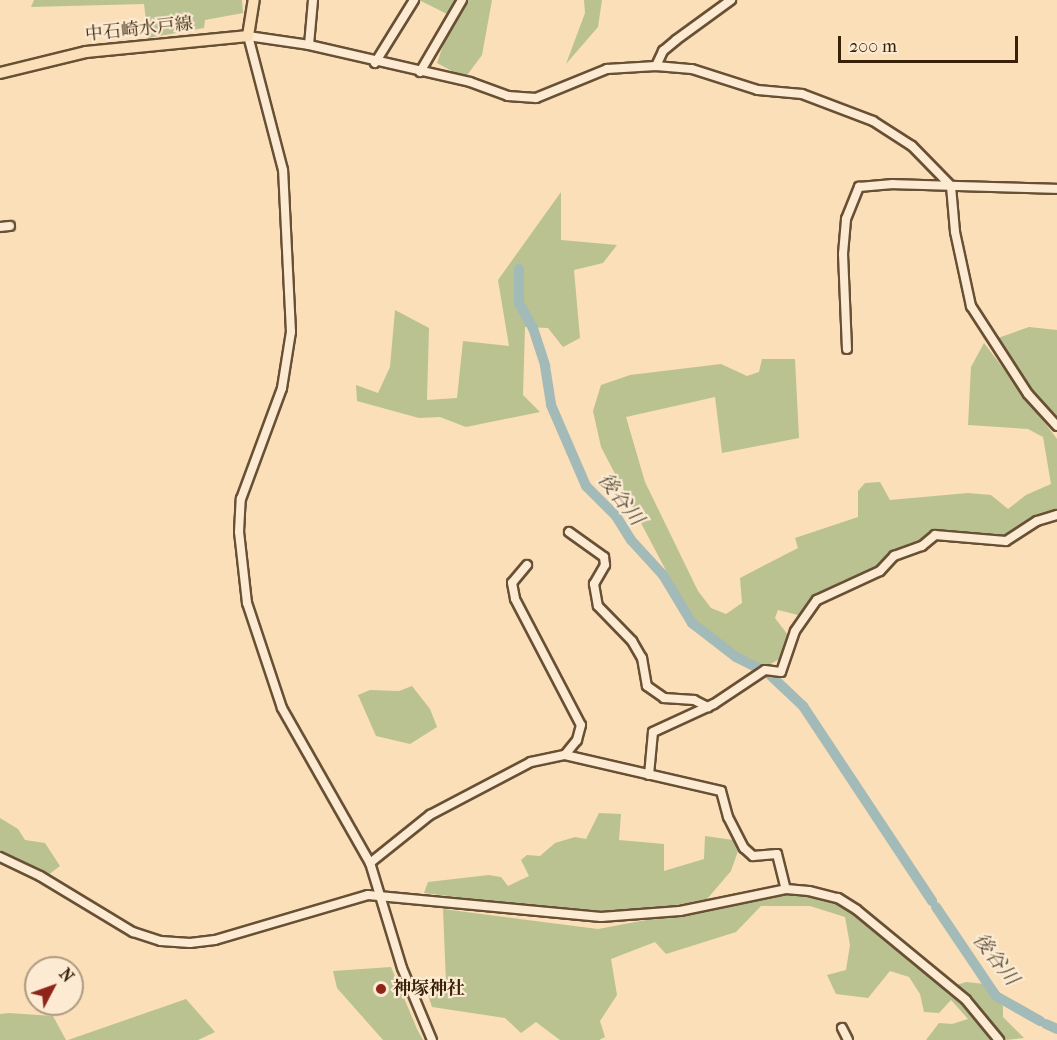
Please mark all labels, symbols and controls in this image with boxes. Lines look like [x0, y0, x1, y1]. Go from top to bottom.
street label: 中石崎水戸線 [84, 14, 194, 46]
scale bar [841, 24, 1021, 62]
text: 200 m [849, 36, 897, 57]
water label: 後谷川 [593, 468, 649, 530]
water label: 後谷川 [968, 928, 1024, 990]
north arrow [24, 956, 84, 1016]
text: N [55, 964, 78, 986]
place label: 神塚神社 [393, 978, 465, 1000]
marker: 神塚神社 [374, 982, 388, 996]

